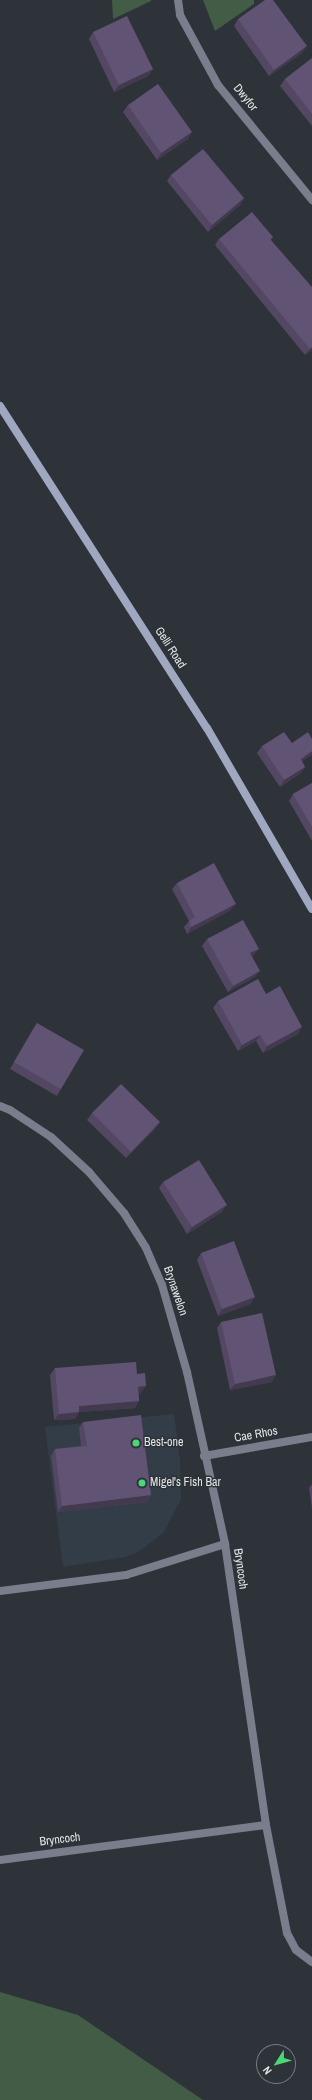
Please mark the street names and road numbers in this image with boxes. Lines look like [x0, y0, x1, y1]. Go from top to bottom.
street label: Dwyfor [230, 82, 260, 114]
street label: Gelli Road [151, 625, 189, 671]
street label: Brynawelon [160, 1264, 190, 1318]
street label: Cae Rhos [233, 1424, 279, 1446]
street label: Bryncoch [230, 1548, 250, 1590]
street label: Bryncoch [39, 1830, 81, 1850]

